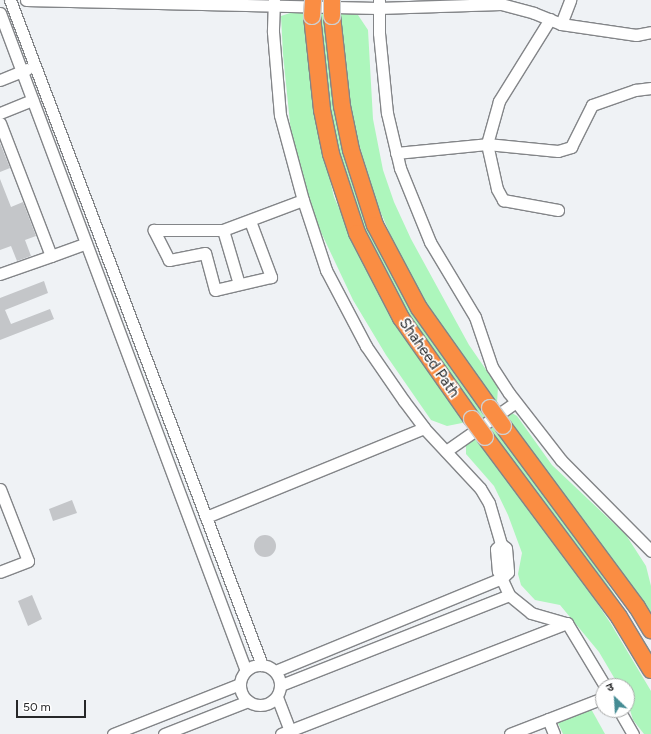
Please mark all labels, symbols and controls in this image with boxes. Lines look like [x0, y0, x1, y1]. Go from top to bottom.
street label: Shaheed Path [395, 315, 463, 401]
north arrow [595, 678, 635, 718]
text: उ [604, 680, 616, 695]
scale bar [18, 692, 88, 718]
text: 50 m [23, 700, 51, 714]

